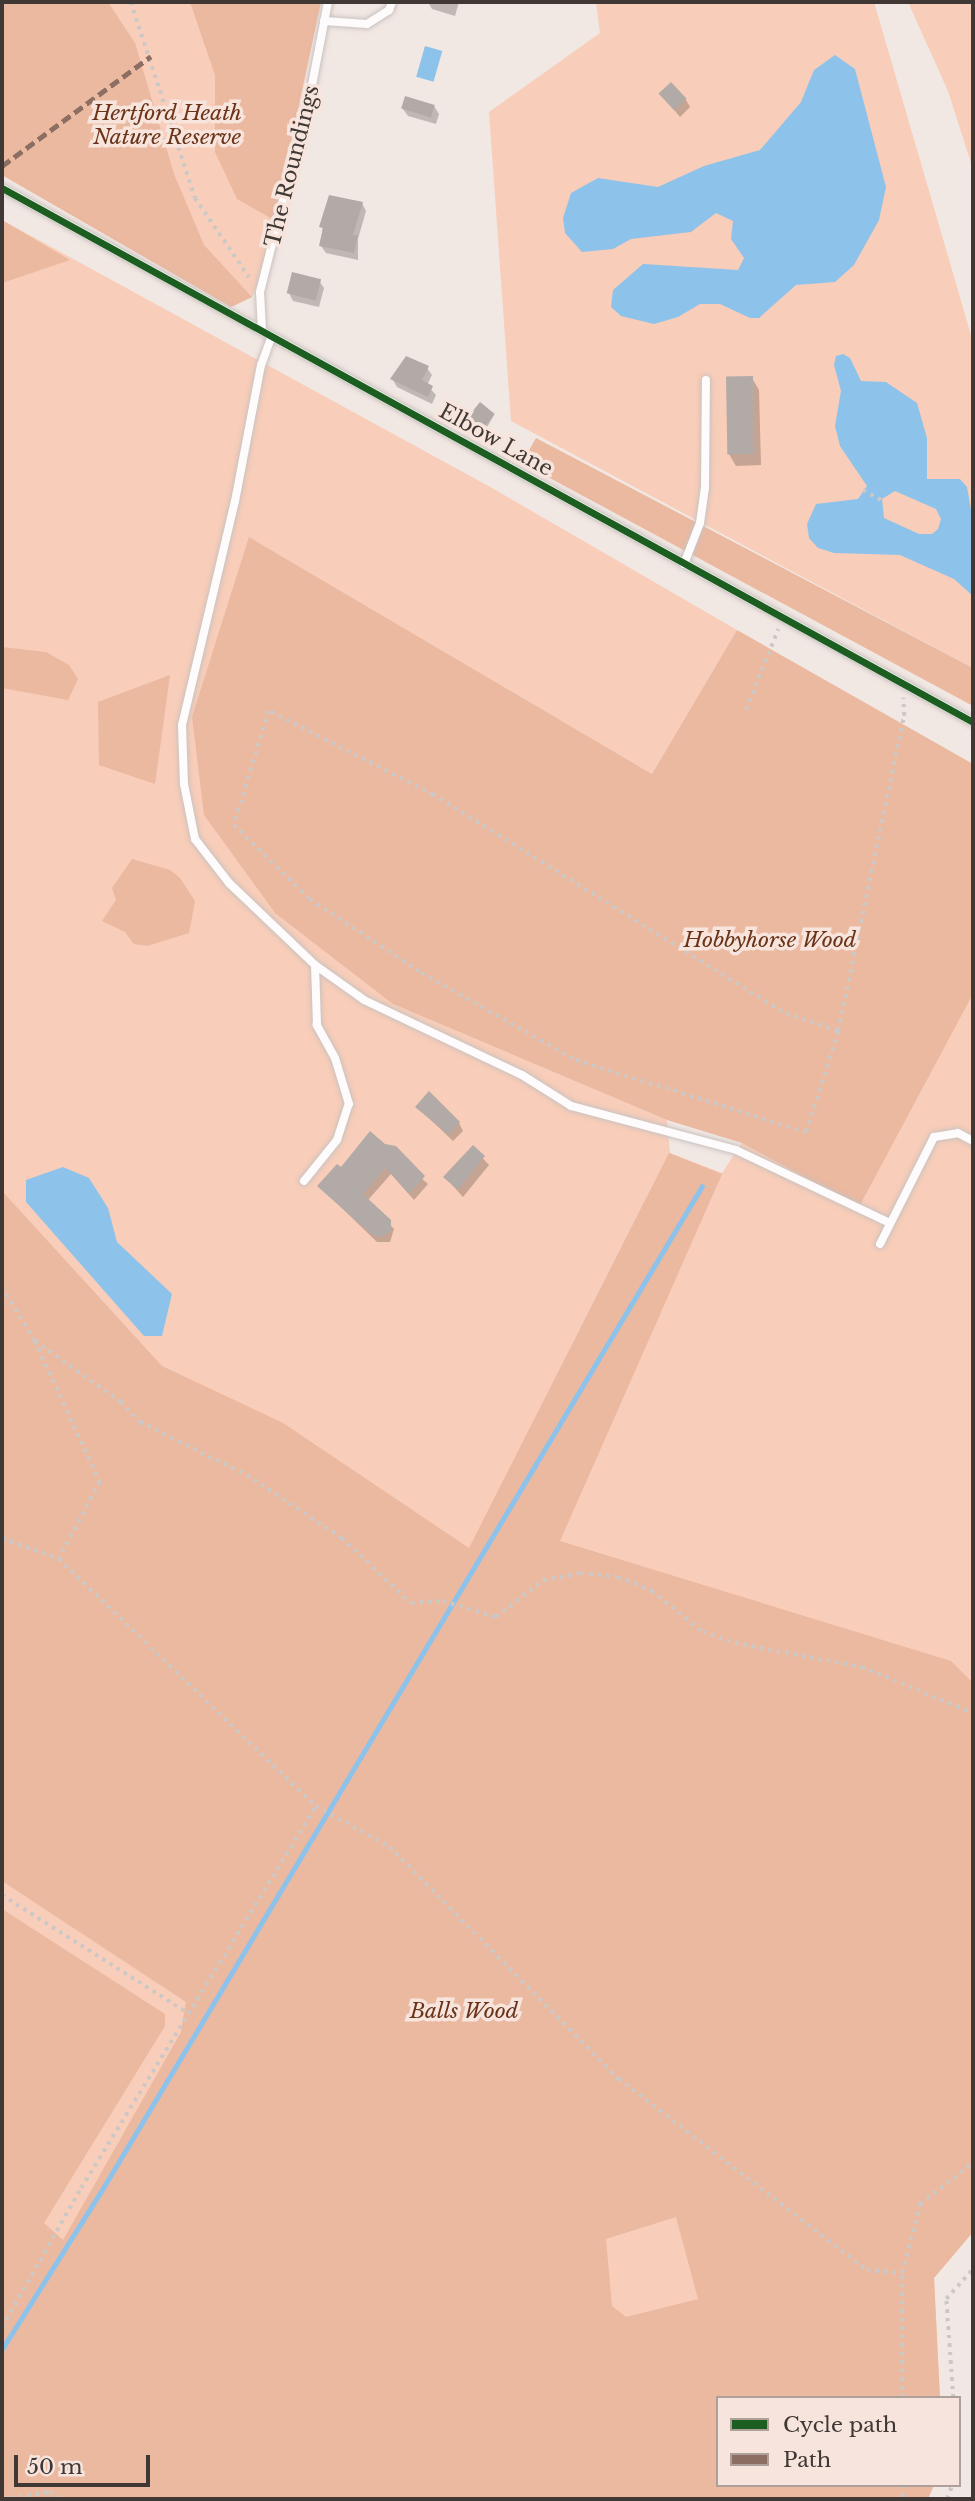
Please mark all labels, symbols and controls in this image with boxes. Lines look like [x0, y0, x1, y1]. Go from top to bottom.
street label: The Roundings [260, 82, 324, 250]
park label: Hertford Heath Nature Reserve [92, 100, 242, 150]
street label: Elbow Lane [435, 398, 557, 482]
park label: Hobbyhorse Wood [684, 927, 856, 953]
park label: Balls Wood [410, 1998, 518, 2024]
legend [716, 2396, 961, 2487]
text: Cycle path [783, 2412, 897, 2438]
scale bar [18, 2442, 154, 2486]
text: Path [783, 2447, 831, 2473]
text: 50 m [27, 2454, 82, 2480]

